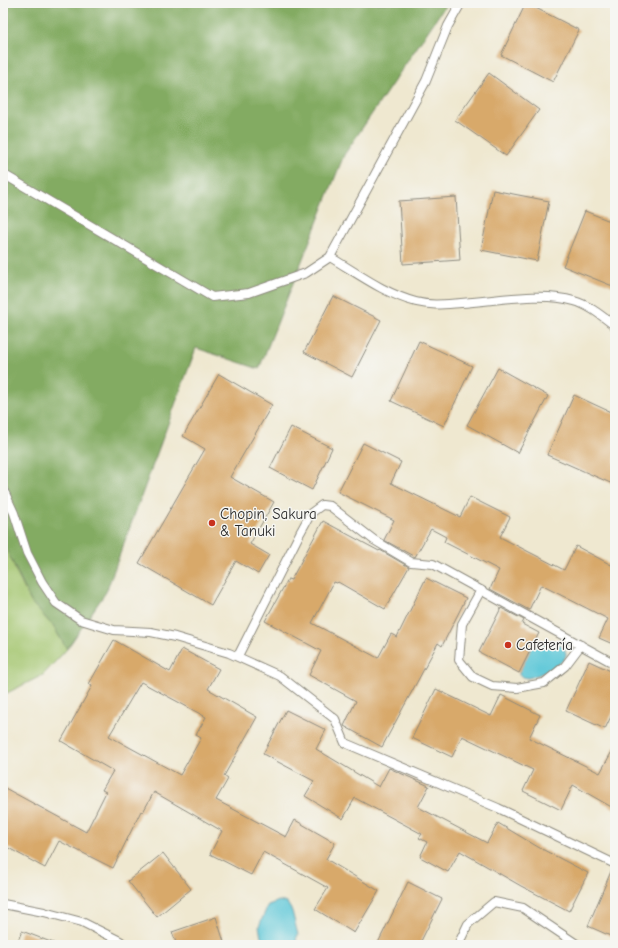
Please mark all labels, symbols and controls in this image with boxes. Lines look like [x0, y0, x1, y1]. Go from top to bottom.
place label: Chopin, Sakura & Tanuki [220, 505, 317, 540]
marker: Chopin, Sakura & Tanuki [207, 518, 217, 528]
place label: Cafetería [516, 636, 573, 654]
marker: Cafetería [503, 640, 513, 650]

